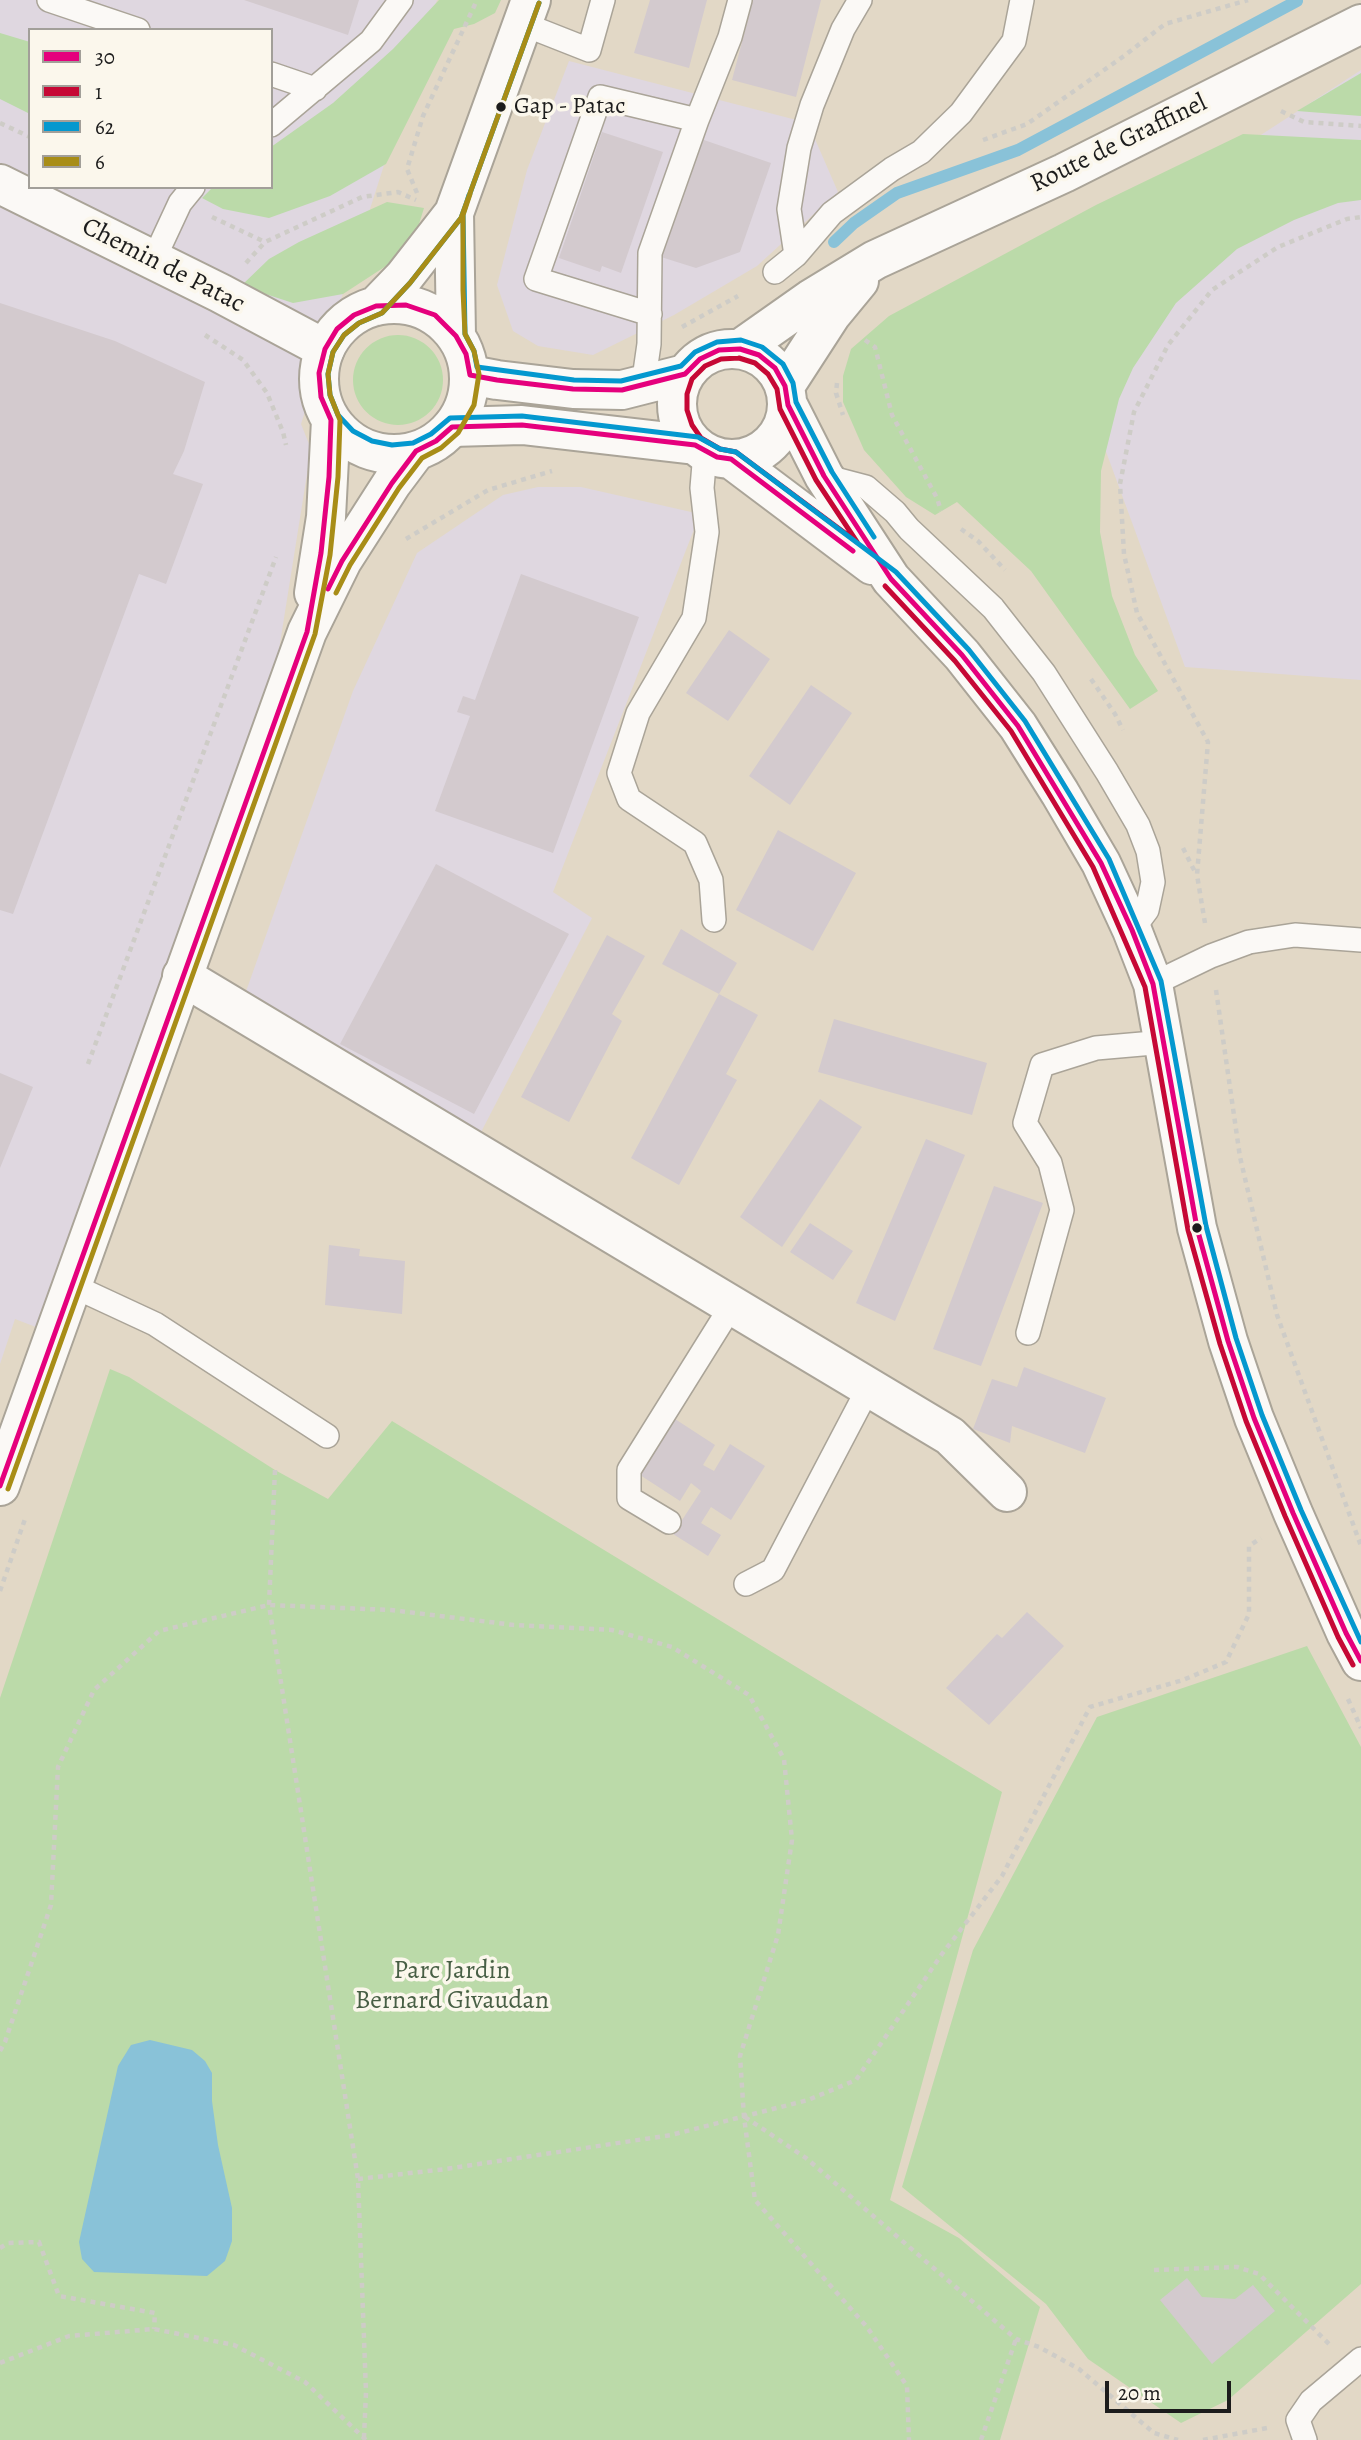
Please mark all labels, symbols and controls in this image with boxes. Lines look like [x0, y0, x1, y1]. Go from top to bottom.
legend [28, 28, 273, 189]
text: 30 [95, 43, 115, 71]
text: 1 [95, 78, 102, 106]
street label: Route de Graffinel [1026, 88, 1212, 200]
place label: Gap - Patac [514, 93, 625, 121]
marker: Gap - Patac [494, 100, 508, 114]
text: 62 [95, 113, 115, 141]
text: 6 [95, 148, 105, 176]
street label: Chemin de Patac [76, 212, 250, 320]
unlabelled marker [1190, 1221, 1204, 1235]
park label: Parc Jardin Bernard Givaudan [355, 1956, 549, 2018]
scale bar [1109, 2366, 1235, 2410]
text: 20 m [1118, 2379, 1161, 2407]

